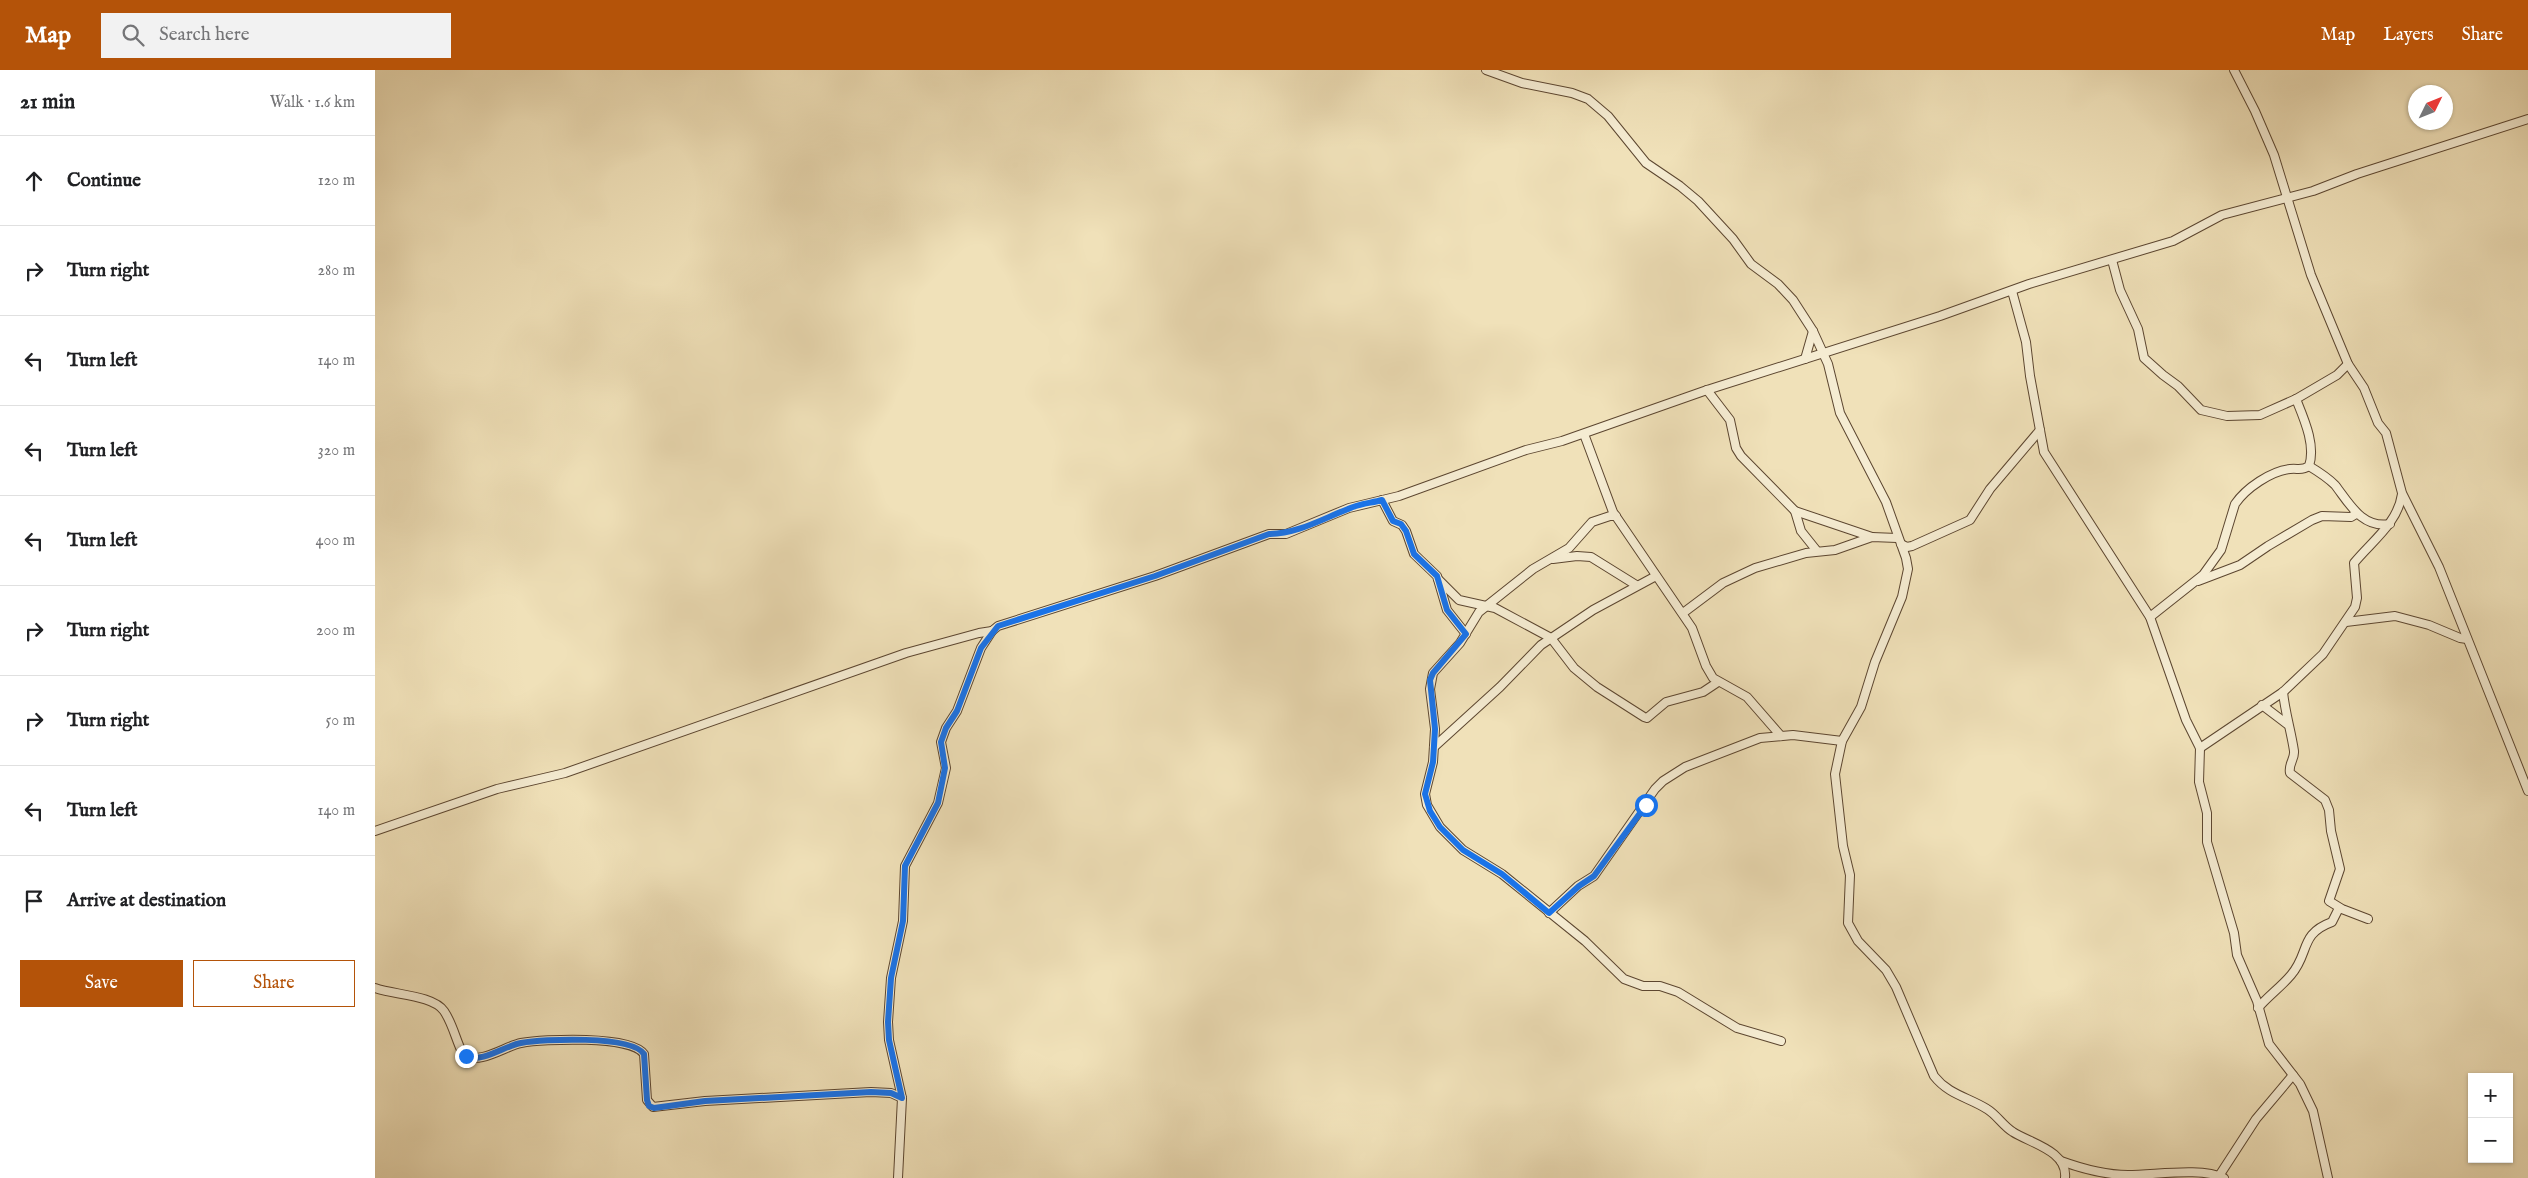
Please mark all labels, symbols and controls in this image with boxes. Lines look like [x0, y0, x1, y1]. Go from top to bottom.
search box [101, 13, 451, 58]
text: Map [25, 20, 71, 51]
icon: search [119, 21, 147, 49]
text: Search here [159, 23, 250, 47]
text: Map [2321, 24, 2355, 47]
text: Layers [2383, 24, 2434, 47]
text: Share [2462, 24, 2503, 47]
north arrow [2408, 85, 2453, 130]
text: 21 min [20, 89, 75, 116]
text: Walk · 1.6 km [270, 93, 355, 113]
icon: ahead [20, 167, 48, 195]
text: Continue [67, 169, 141, 193]
text: 120 m [318, 171, 355, 191]
icon: right [20, 257, 48, 285]
text: Turn right [67, 259, 149, 283]
text: 280 m [318, 261, 355, 281]
icon: left [20, 347, 48, 375]
text: Turn left [67, 349, 138, 373]
text: 140 m [317, 351, 355, 371]
icon: left [20, 437, 48, 465]
text: Turn left [67, 439, 138, 463]
text: 320 m [318, 441, 355, 461]
icon: left [20, 527, 48, 555]
text: Turn left [67, 529, 138, 553]
text: 400 m [316, 531, 355, 551]
icon: right [20, 617, 48, 645]
text: Turn right [67, 619, 149, 643]
text: 200 m [316, 621, 355, 641]
icon: right [20, 707, 48, 735]
text: Turn right [67, 709, 149, 733]
text: 50 m [326, 711, 355, 731]
route start [1635, 794, 1658, 817]
icon: left [20, 797, 48, 825]
text: Turn left [67, 799, 138, 823]
text: 140 m [317, 801, 355, 821]
icon: arrive [20, 887, 48, 915]
text: Arrive at destination [67, 889, 226, 913]
button: Save [20, 960, 183, 1007]
button: Share [193, 960, 355, 1007]
route end [455, 1045, 478, 1068]
map controls [2468, 1073, 2513, 1163]
button: + [2468, 1073, 2513, 1118]
button: − [2468, 1118, 2513, 1163]

